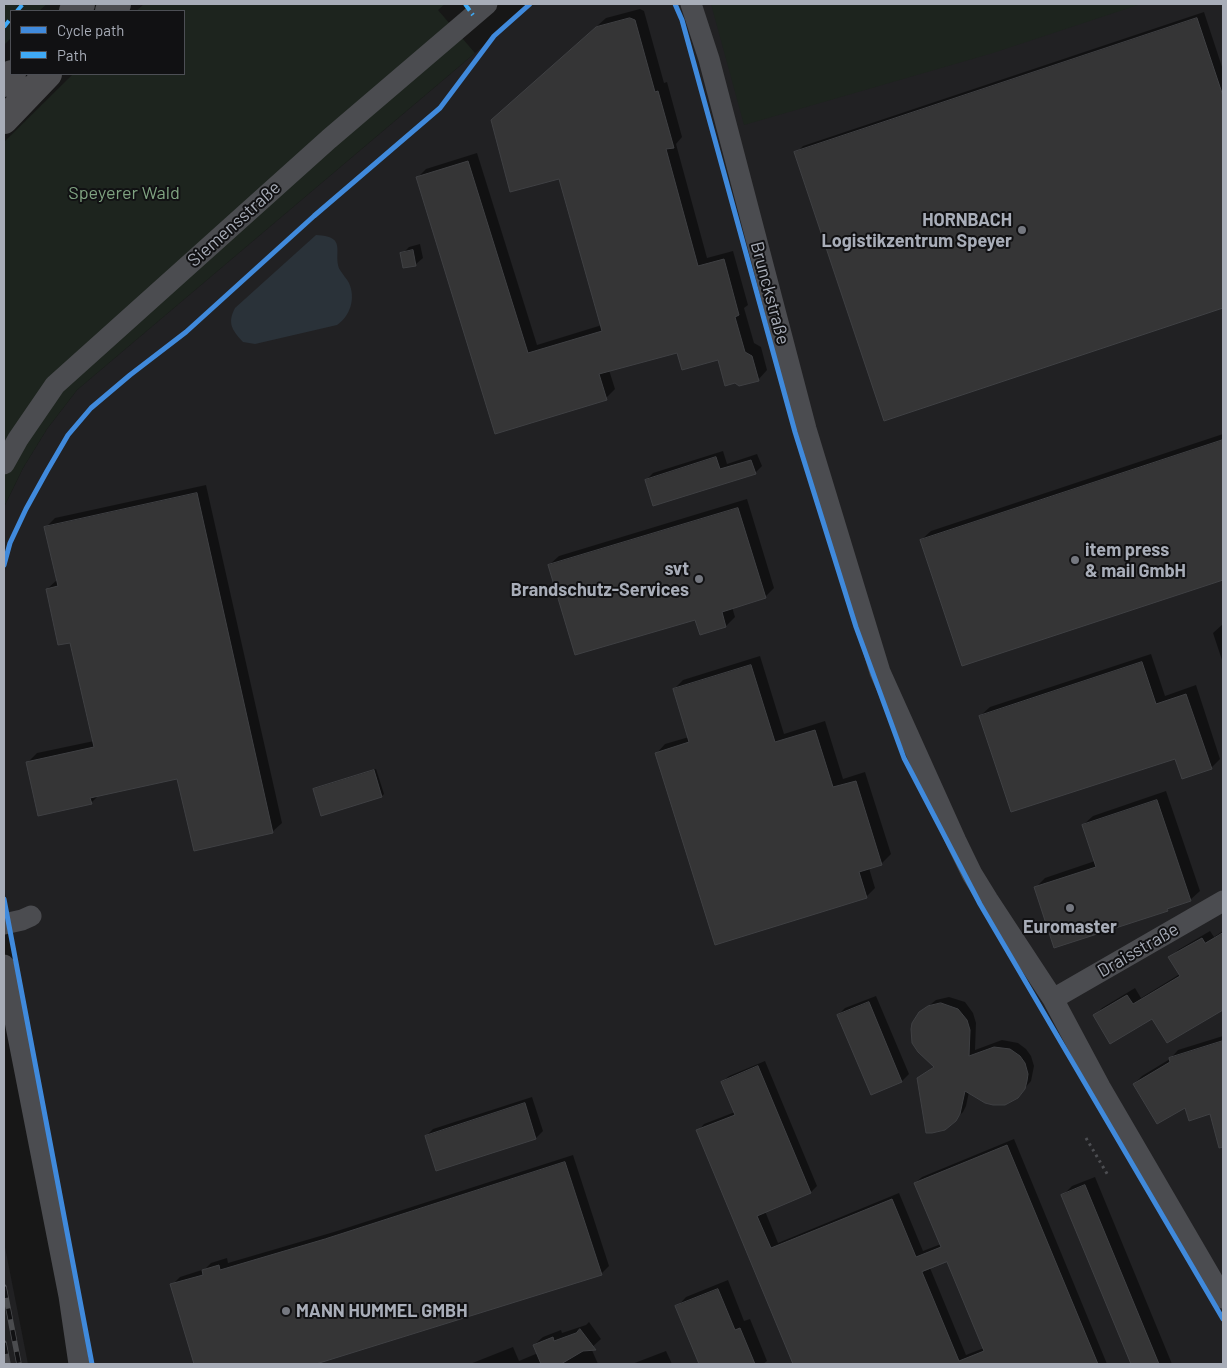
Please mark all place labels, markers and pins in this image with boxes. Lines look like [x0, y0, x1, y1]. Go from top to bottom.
place label: HORNBACH Logistikzentrum Speyer [822, 209, 1012, 252]
marker: HORNBACH Logistikzentrum Speyer [1016, 224, 1028, 236]
place label: item press & mail GmbH [1085, 539, 1186, 582]
marker: item press & mail GmbH [1069, 554, 1081, 566]
place label: svt Brandschutz-Services [511, 558, 689, 600]
marker: svt Brandschutz-Services [693, 573, 705, 585]
marker: Euromaster [1064, 902, 1076, 914]
place label: Euromaster [1023, 916, 1117, 938]
place label: MANN HUMMEL GMBH [296, 1300, 468, 1322]
marker: MANN HUMMEL GMBH [280, 1305, 292, 1317]

